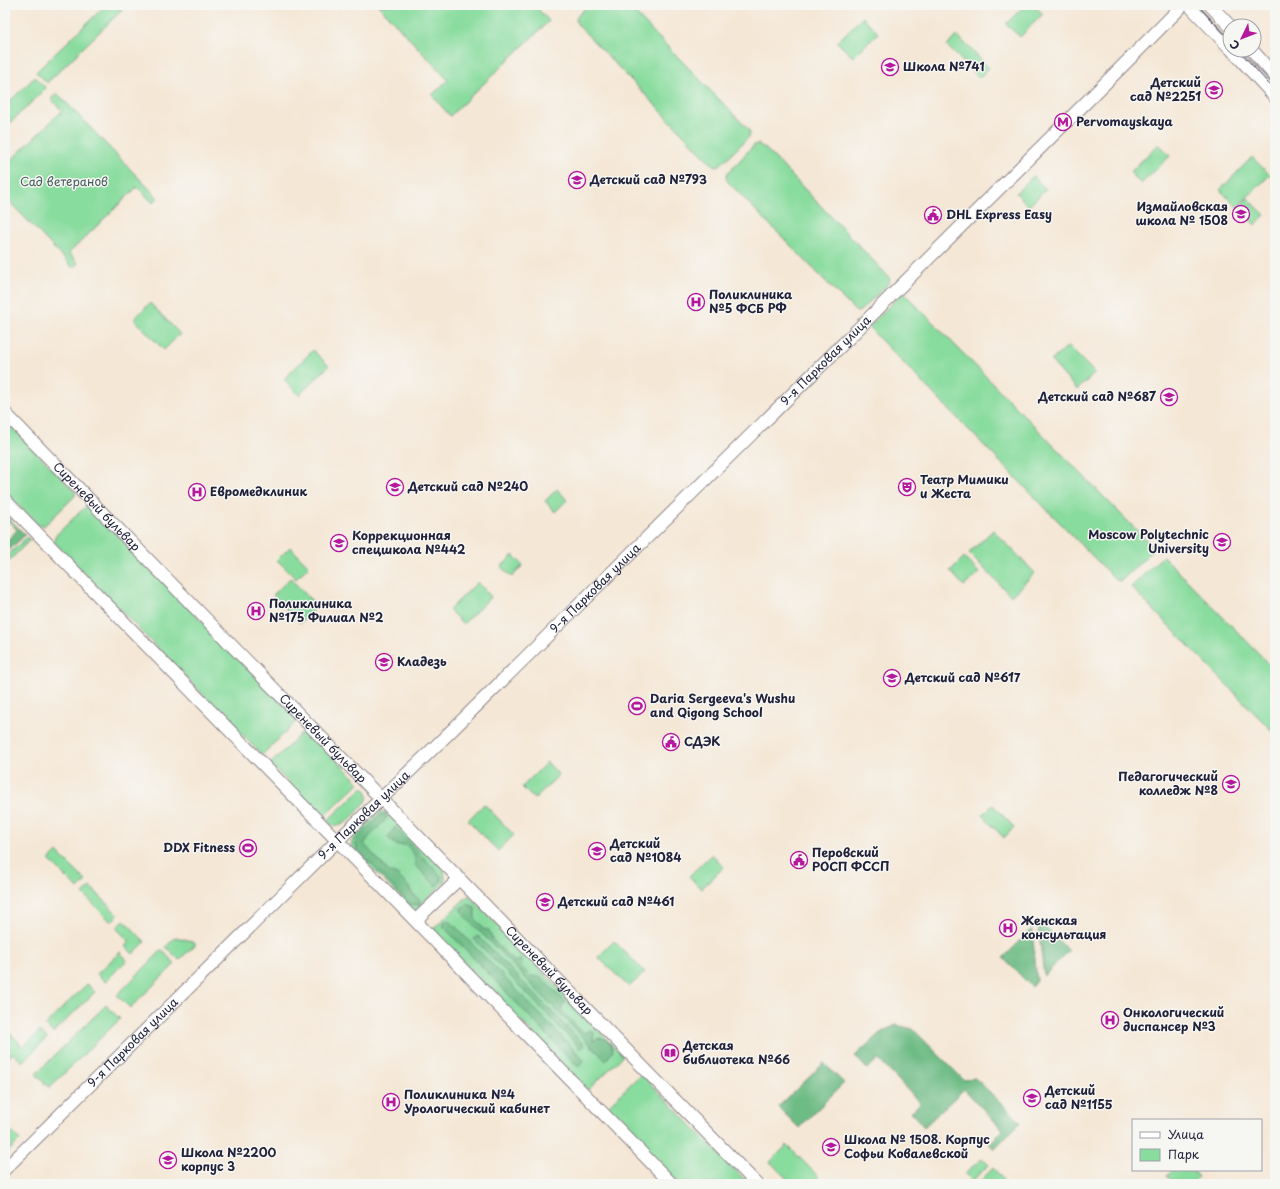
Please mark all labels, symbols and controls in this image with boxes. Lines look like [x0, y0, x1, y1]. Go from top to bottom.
north arrow [1222, 18, 1262, 58]
text: С [1225, 36, 1243, 54]
school or university icon: Школа №741 [880, 57, 900, 77]
place label: Школа №741 [903, 57, 984, 75]
place label: Детский сад №2251 [1130, 73, 1201, 105]
school or university icon: Детский сад №2251 [1204, 80, 1224, 100]
metro station icon: Pervomayskaya [1053, 112, 1073, 132]
place label: Pervomayskaya [1076, 112, 1174, 130]
school or university icon: Детский сад №793 [567, 170, 587, 190]
place label: Детский сад №793 [589, 170, 707, 188]
park label: Сад ветеранов [20, 172, 108, 190]
place label: Измайловская школа № 1508 [1136, 197, 1228, 229]
school or university icon: Измайловская школа № 1508 [1231, 204, 1251, 224]
public building icon: DHL Express Easy [923, 205, 943, 225]
place label: DHL Express Easy [946, 205, 1052, 223]
place label: Поликлиника №5 ФСБ РФ [709, 285, 793, 317]
hospital icon: Поликлиника №5 ФСБ РФ [686, 292, 706, 312]
street label: 9-я Парковая улица [776, 311, 875, 409]
place label: Детский сад №687 [1037, 387, 1156, 405]
school or university icon: Детский сад №687 [1159, 387, 1179, 407]
street label: Сиреневый бульвар [49, 457, 145, 555]
place label: Театр Мимики и Жеста [920, 470, 1009, 502]
school or university icon: Детский сад №240 [385, 477, 405, 497]
place label: Детский сад №240 [407, 477, 528, 495]
theatre icon: Театр Мимики и Жеста [897, 477, 917, 497]
hospital icon: Евромедклиник [187, 482, 207, 502]
place label: Евромедклиник [210, 482, 308, 500]
place label: Moscow Polytechnic University [1088, 525, 1209, 557]
place label: Коррекционная спецшкола №442 [352, 526, 466, 558]
school or university icon: Moscow Polytechnic University [1212, 532, 1232, 552]
school or university icon: Коррекционная спецшкола №442 [329, 533, 349, 553]
street label: 9-я Парковая улица [545, 539, 644, 637]
place label: Поликлиника №175 Филиал №2 [269, 594, 384, 626]
hospital icon: Поликлиника №175 Филиал №2 [246, 601, 266, 621]
school or university icon: Кладезь [374, 652, 394, 672]
place label: Кладезь [397, 652, 447, 670]
school or university icon: Детский сад №617 [882, 668, 902, 688]
place label: Детский сад №617 [904, 668, 1021, 686]
street label: Сиреневый бульвар [276, 689, 371, 787]
place label: Daria Sergeeva's Wushu and Qigong School [650, 689, 795, 721]
sports icon: Daria Sergeeva's Wushu and Qigong School [627, 696, 647, 716]
public building icon: СДЭК [661, 732, 681, 752]
place label: СДЭК [684, 732, 720, 750]
street label: 9-я Парковая улица [313, 766, 413, 863]
place label: Педагогический колледж №8 [1118, 767, 1218, 799]
school or university icon: Педагогический колледж №8 [1221, 774, 1241, 794]
place label: Детский сад №1084 [609, 834, 681, 866]
place label: DDX Fitness [163, 838, 235, 856]
sports icon: DDX Fitness [238, 838, 258, 858]
school or university icon: Детский сад №1084 [587, 841, 607, 861]
place label: Перовский РОСП ФССП [812, 843, 889, 875]
public building icon: Перовский РОСП ФССП [789, 850, 809, 870]
school or university icon: Детский сад №461 [535, 892, 555, 912]
place label: Детский сад №461 [557, 892, 674, 910]
place label: Женская консультация [1020, 911, 1106, 943]
hospital icon: Женская консультация [998, 918, 1018, 938]
street label: Сиреневый бульвар [502, 921, 597, 1019]
street label: 9-я Парковая улица [83, 993, 182, 1091]
place label: Онкологический диспансер №3 [1123, 1003, 1224, 1035]
hospital icon: Онкологический диспансер №3 [1100, 1010, 1120, 1030]
place label: Детская библиотека №66 [682, 1036, 790, 1068]
library icon: Детская библиотека №66 [660, 1043, 680, 1063]
place label: Детский сад №1155 [1044, 1081, 1113, 1113]
place label: Поликлиника №4 Урологический кабинет [404, 1085, 550, 1117]
school or university icon: Детский сад №1155 [1022, 1088, 1042, 1108]
hospital icon: Поликлиника №4 Урологический кабинет [381, 1092, 401, 1112]
legend [1132, 1119, 1262, 1171]
text: Улица [1168, 1125, 1204, 1143]
place label: Школа № 1508. Корпус Софьи Ковалевской [844, 1130, 990, 1162]
school or university icon: Школа № 1508. Корпус Софьи Ковалевской [821, 1137, 841, 1157]
place label: Школа №2200 корпус 3 [181, 1143, 277, 1175]
text: Парк [1168, 1145, 1200, 1163]
school or university icon: Школа №2200 корпус 3 [158, 1150, 178, 1170]

